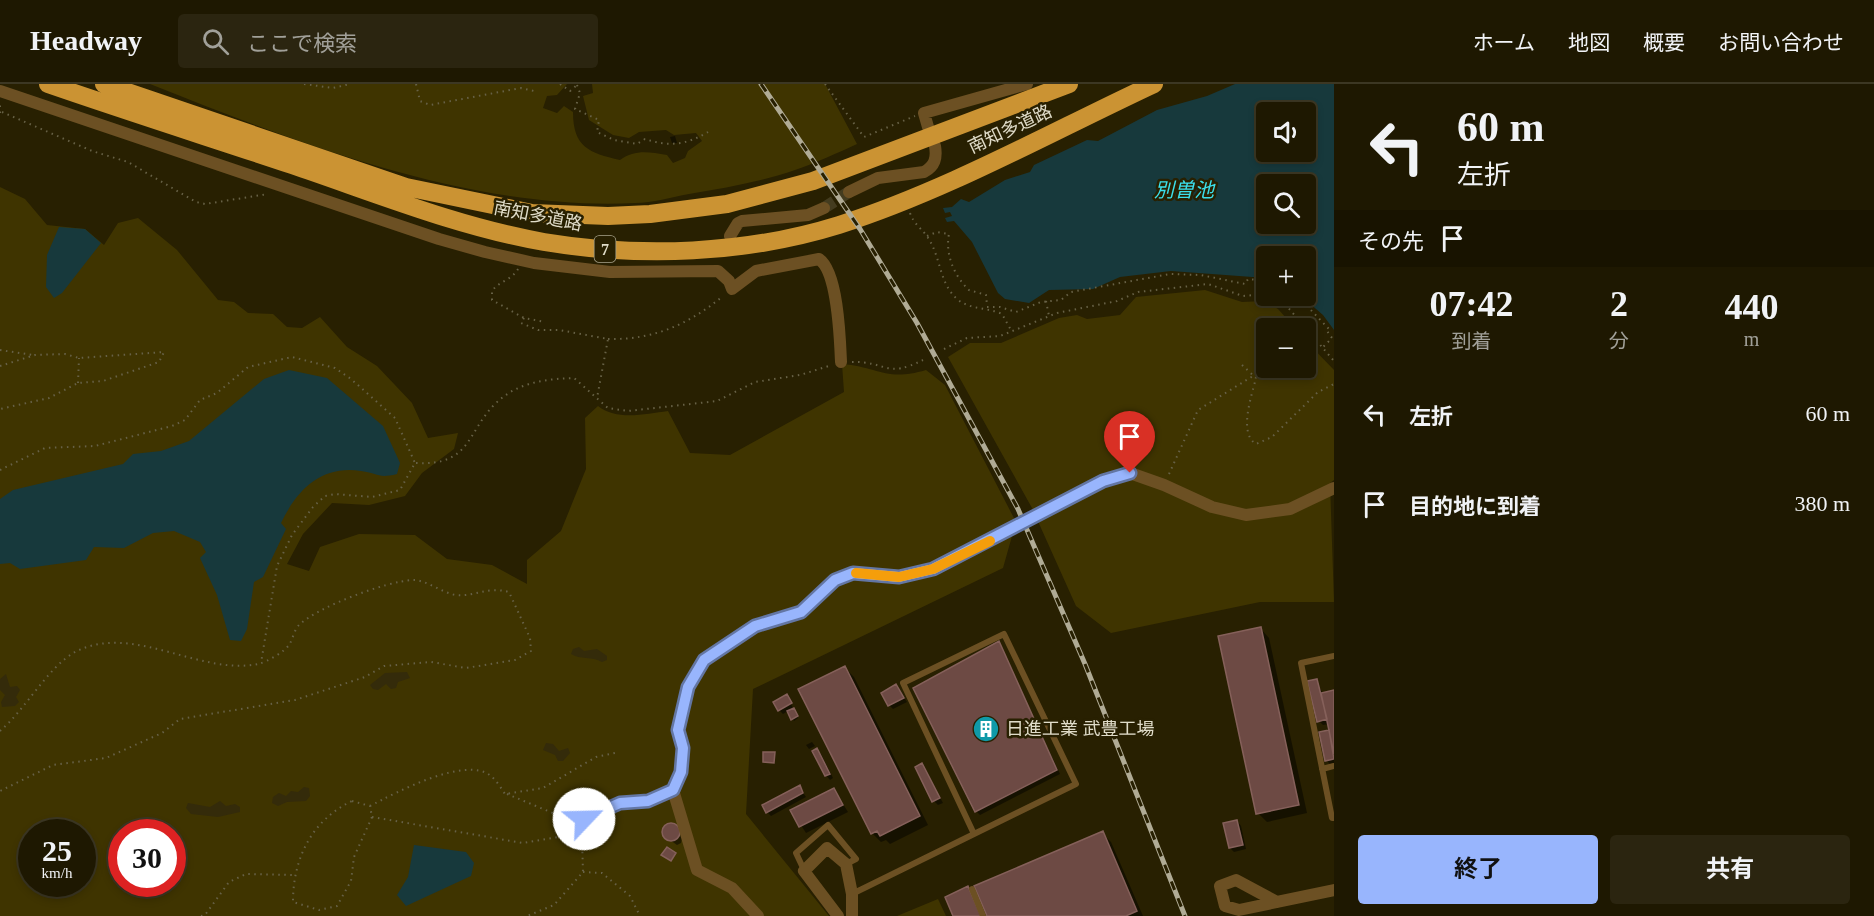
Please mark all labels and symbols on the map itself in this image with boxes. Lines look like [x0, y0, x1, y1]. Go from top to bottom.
street label: 南知多道路 [965, 101, 1055, 157]
water label: 別曽池 [1154, 179, 1216, 201]
street label: 南知多道路 [492, 198, 584, 234]
road number: 7 [594, 236, 616, 262]
pin [1104, 411, 1155, 473]
building icon: 日進工業 武豊工場 [971, 714, 1001, 744]
place label: 日進工業 武豊工場 [1006, 719, 1155, 739]
position arrow [552, 787, 616, 851]
speed limit sign: 30 [108, 819, 186, 897]

